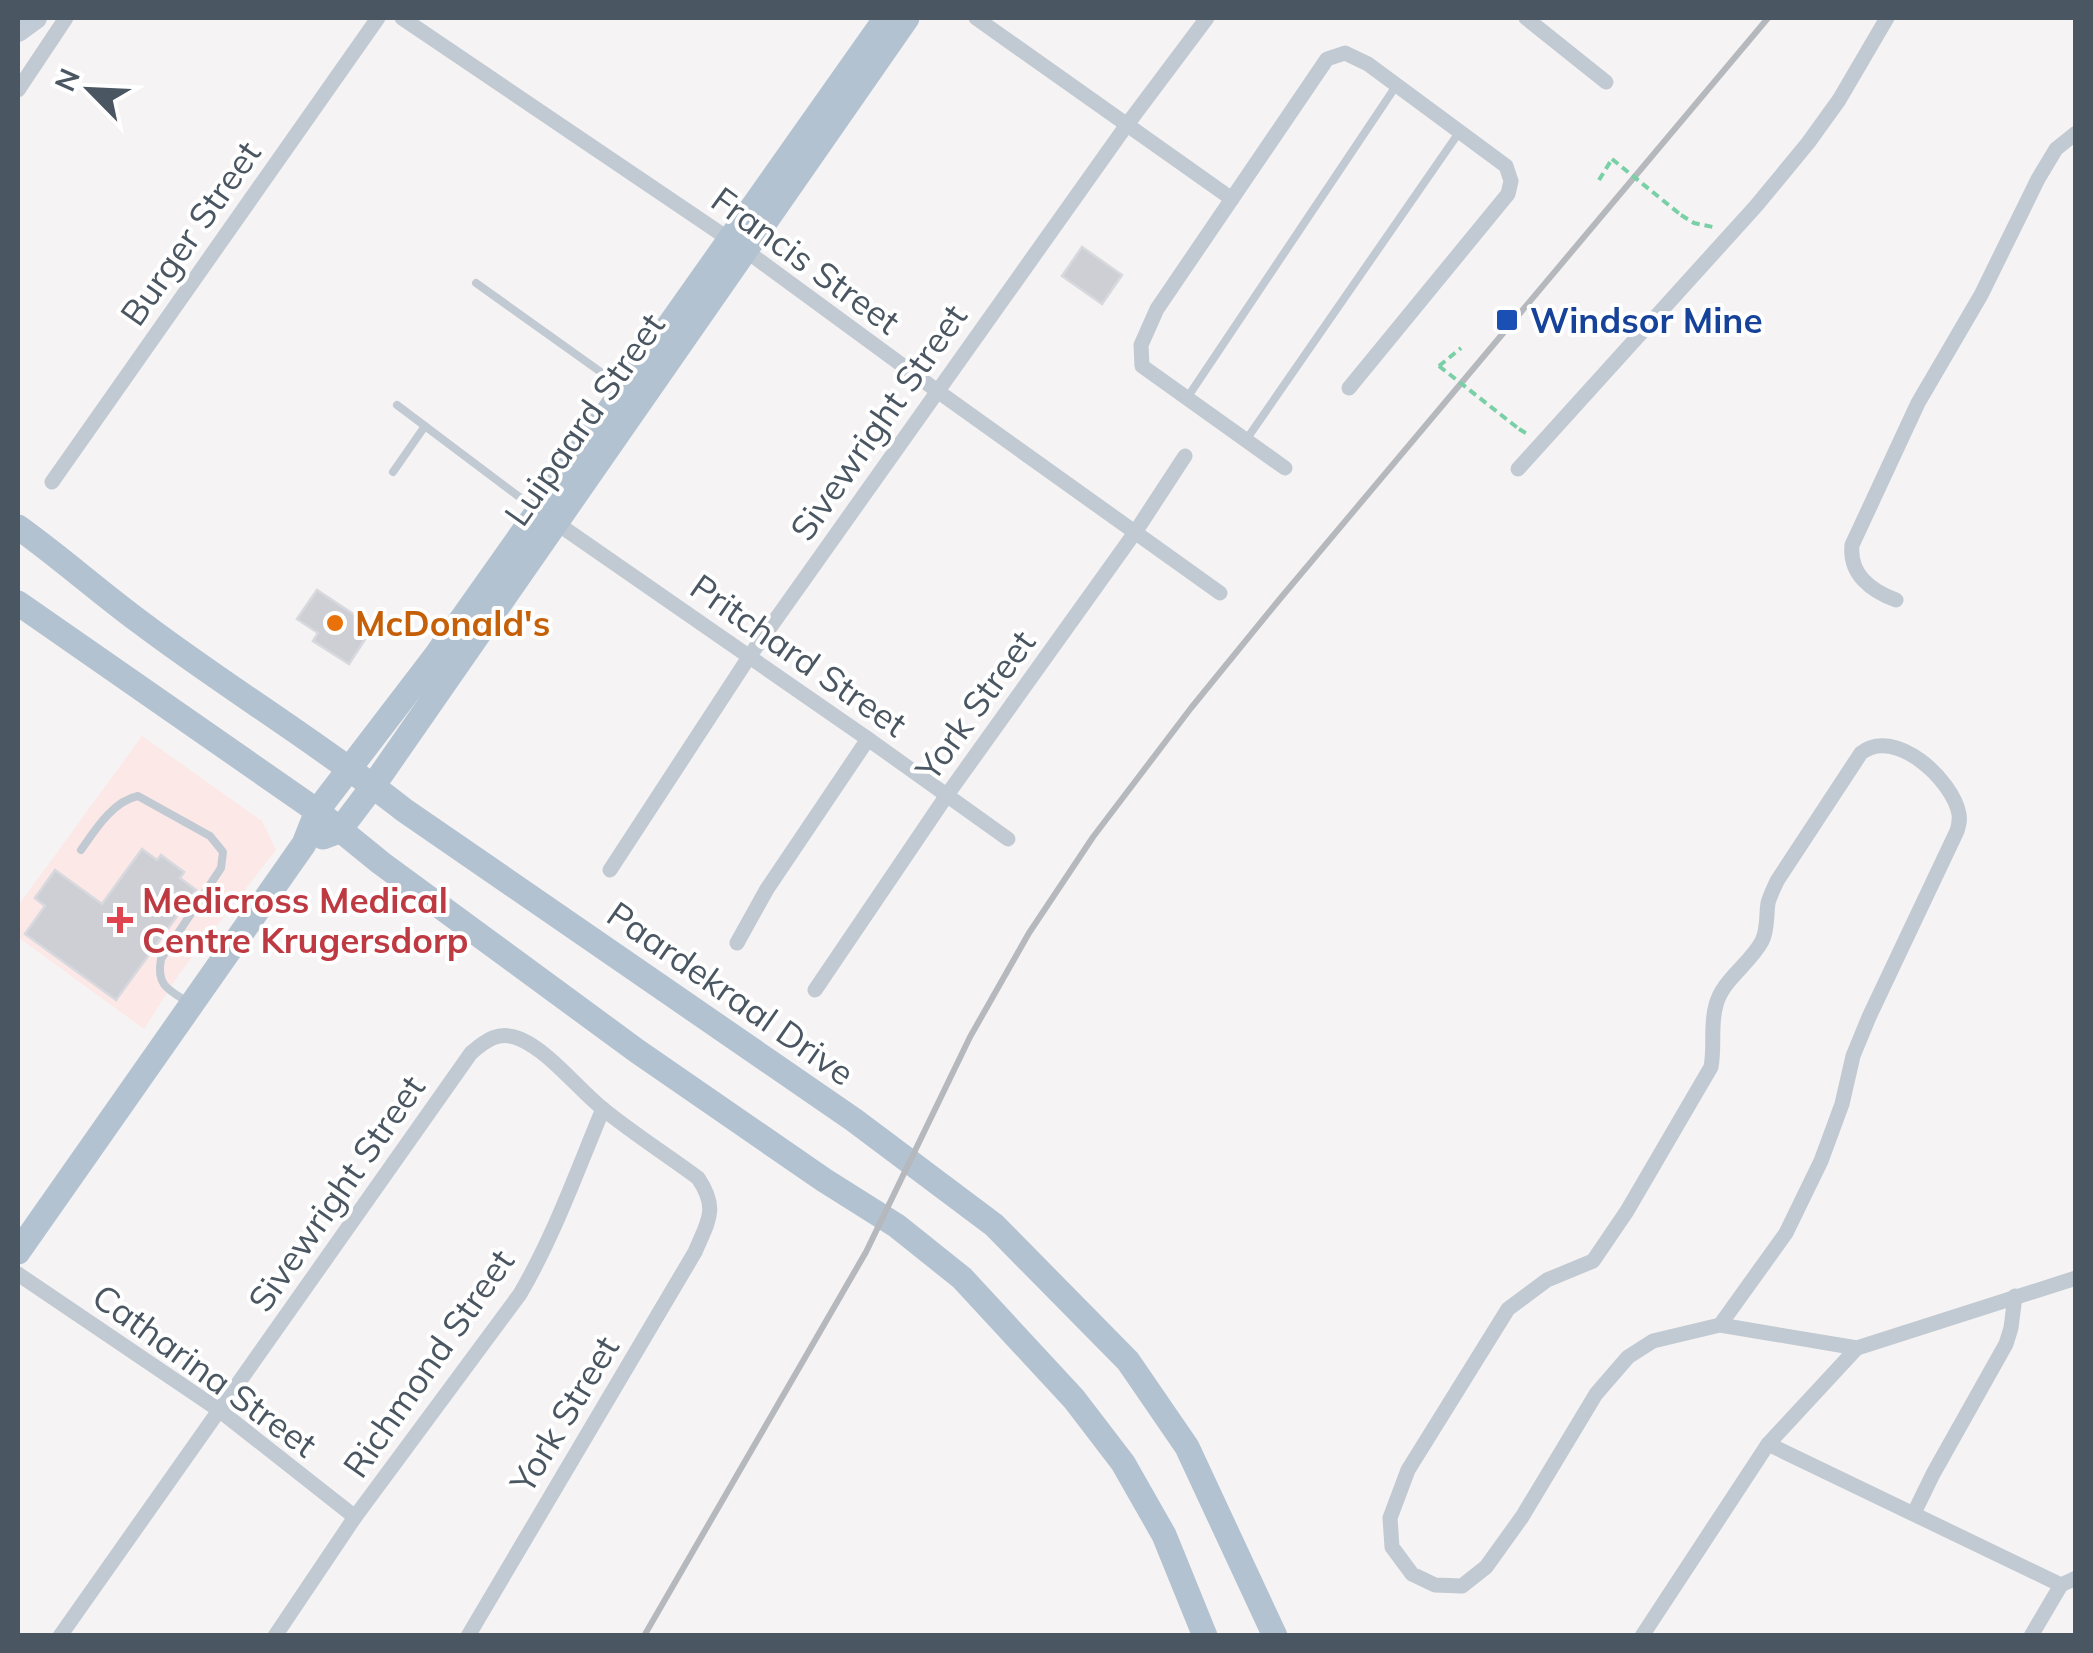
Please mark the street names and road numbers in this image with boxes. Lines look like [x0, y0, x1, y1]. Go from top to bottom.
street label: Burger Street [110, 132, 270, 334]
street label: Francis Street [703, 177, 909, 343]
street label: Sivewright Street [780, 295, 976, 549]
street label: Luipaard Street [494, 304, 674, 534]
street label: Pritchard Street [682, 564, 916, 746]
street label: York Street [905, 621, 1044, 790]
street label: Paardekraal Drive [599, 892, 863, 1094]
street label: Sivewright Street [238, 1066, 434, 1320]
street label: Richmond Street [333, 1240, 523, 1486]
street label: Catharina Street [84, 1274, 326, 1466]
street label: York Street [500, 1328, 628, 1501]

